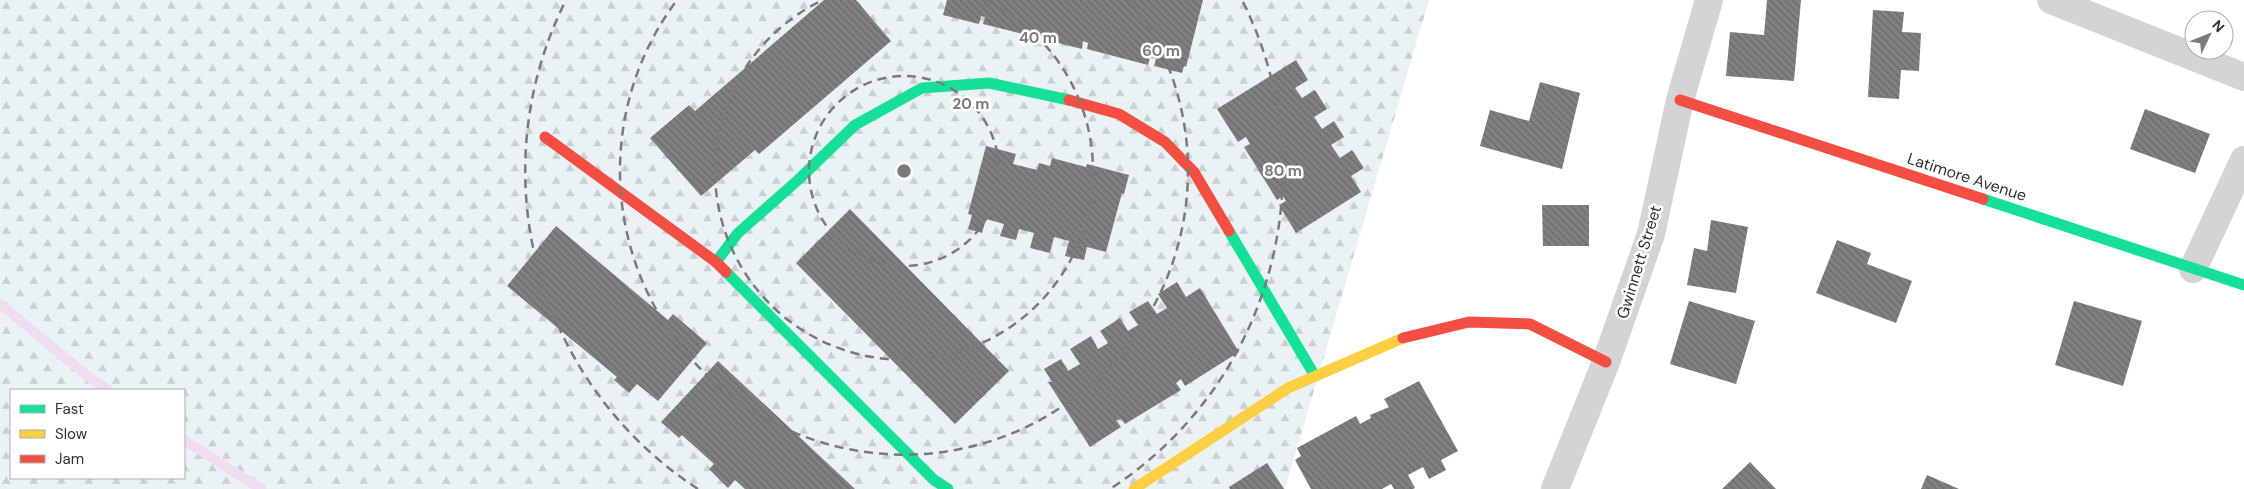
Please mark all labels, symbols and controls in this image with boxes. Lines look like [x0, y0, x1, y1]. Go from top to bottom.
north arrow [2184, 10, 2234, 60]
text: N [2208, 16, 2229, 36]
text: 40 m [1019, 28, 1057, 48]
text: 60 m [1142, 41, 1180, 61]
text: 20 m [953, 94, 989, 114]
street label: Latimore Avenue [1905, 148, 2029, 206]
text: 80 m [1264, 161, 1302, 181]
centre of rings [895, 162, 913, 180]
street label: Gwinnett Street [1612, 203, 1666, 321]
legend [10, 389, 185, 479]
text: Fast [55, 399, 84, 419]
text: Slow [55, 424, 88, 444]
text: Jam [55, 449, 84, 469]

